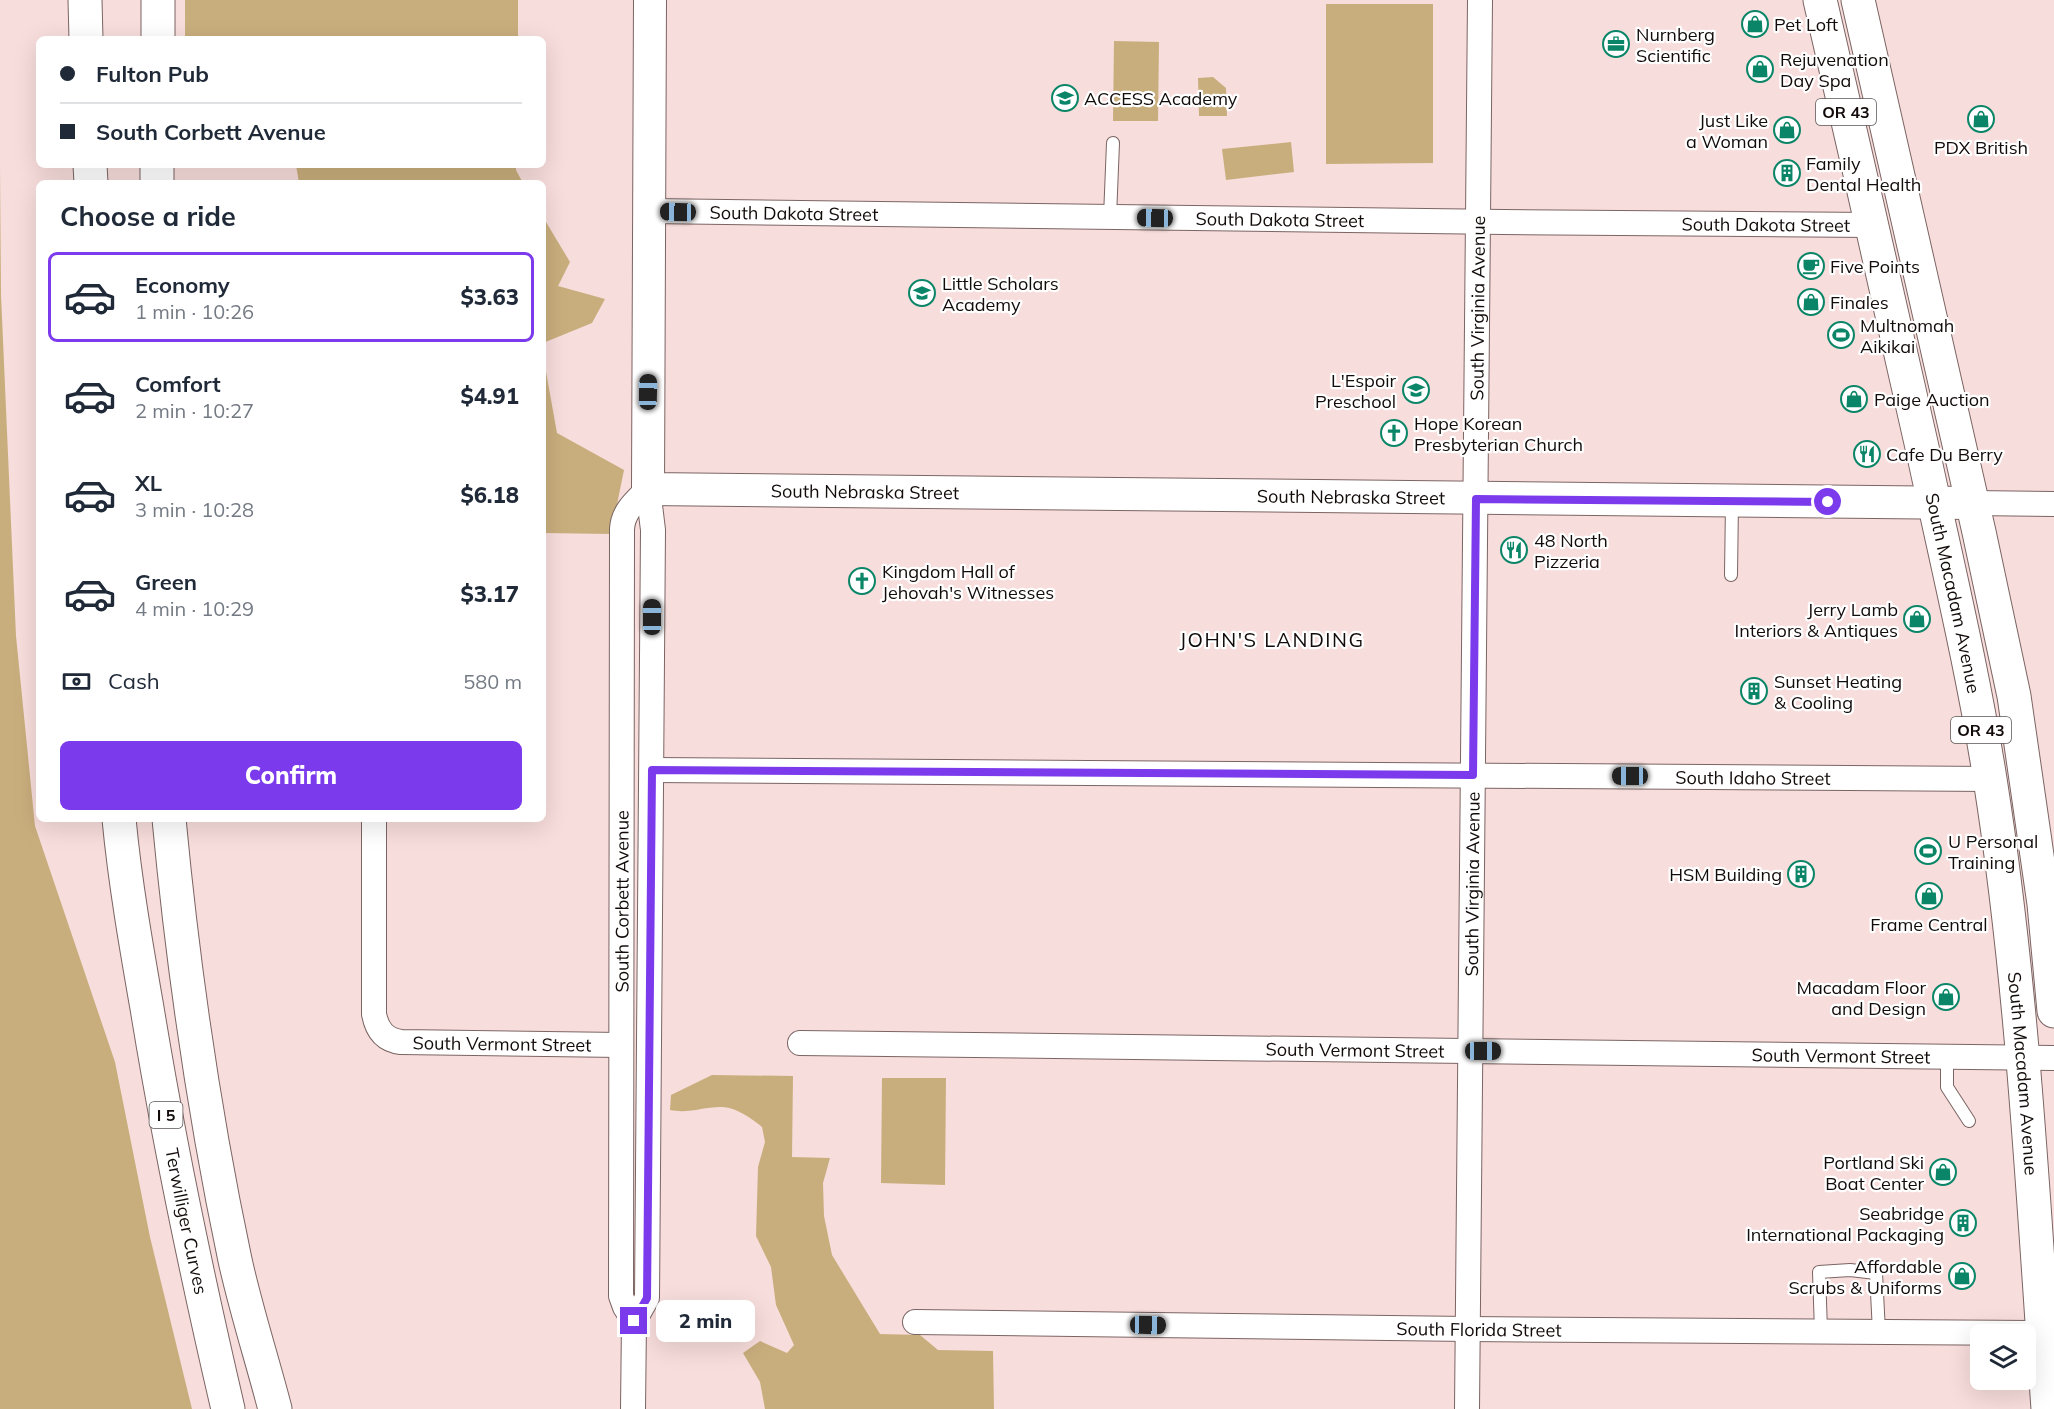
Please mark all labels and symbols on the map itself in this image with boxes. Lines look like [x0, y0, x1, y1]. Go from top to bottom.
shop icon: Pet Loft [1740, 9, 1770, 39]
place label: Pet Loft [1774, 13, 1838, 36]
place label: Nurnberg Scientific [1636, 23, 1715, 67]
office icon: Nurnberg Scientific [1601, 29, 1631, 59]
place label: Rejuvenation Day Spa [1780, 48, 1889, 92]
shop icon: Rejuvenation Day Spa [1745, 54, 1775, 84]
school or university icon: ACCESS Academy [1050, 83, 1080, 113]
place label: ACCESS Academy [1084, 87, 1238, 110]
road number: OR 43 [1816, 99, 1876, 125]
shop icon: PDX British [1966, 104, 1996, 134]
place label: Just Like a Woman [1686, 109, 1768, 153]
shop icon: Just Like a Woman [1772, 115, 1802, 145]
place label: PDX British [1934, 136, 2028, 159]
place label: Family Dental Health [1806, 152, 1921, 196]
building icon: Family Dental Health [1772, 158, 1802, 188]
street label: South Dakota Street [710, 200, 878, 225]
car [660, 203, 696, 221]
street label: South Dakota Street [1195, 207, 1364, 232]
car [1137, 209, 1173, 227]
street label: South Dakota Street [1682, 212, 1850, 236]
street label: South Virginia Avenue [1465, 215, 1490, 401]
cafe icon: Five Points [1796, 251, 1826, 281]
place label: Five Points [1830, 255, 1920, 278]
place label: Little Scholars Academy [942, 272, 1059, 316]
school or university icon: Little Scholars Academy [907, 278, 937, 308]
shop icon: Finales [1796, 287, 1826, 317]
place label: Finales [1830, 291, 1889, 314]
place label: Multnomah Aikikai [1860, 314, 1954, 358]
sports icon: Multnomah Aikikai [1826, 320, 1856, 350]
place label: L'Espoir Preschool [1315, 369, 1396, 413]
car [639, 374, 657, 410]
school or university icon: L'Espoir Preschool [1401, 375, 1431, 405]
shop icon: Paige Auction [1839, 384, 1869, 414]
place label: Paige Auction [1874, 388, 1990, 411]
place label: Hope Korean Presbyterian Church [1414, 412, 1583, 456]
church icon: Hope Korean Presbyterian Church [1379, 418, 1409, 448]
restaurant icon: Cafe Du Berry [1852, 439, 1882, 469]
place label: Cafe Du Berry [1886, 443, 2003, 466]
street label: South Nebraska Street [771, 479, 959, 504]
street label: South Nebraska Street [1257, 484, 1445, 509]
route start [1814, 488, 1841, 515]
street label: South Macadam Avenue [1921, 491, 1986, 695]
place label: 48 North Pizzeria [1534, 529, 1608, 573]
restaurant icon: 48 North Pizzeria [1499, 535, 1529, 565]
place label: Kingdom Hall of Jehovah's Witnesses [882, 560, 1054, 604]
church icon: Kingdom Hall of Jehovah's Witnesses [847, 566, 877, 596]
place label: Jerry Lamb Interiors & Antiques [1735, 598, 1898, 642]
car [643, 599, 661, 635]
shop icon: Jerry Lamb Interiors & Antiques [1902, 604, 1932, 634]
district label: JOHN'S LANDING [1179, 627, 1365, 652]
place label: Sunset Heating & Cooling [1774, 670, 1902, 714]
building icon: Sunset Heating & Cooling [1739, 676, 1769, 706]
road number: OR 43 [1951, 717, 2011, 743]
street label: South Idaho Street [1675, 765, 1831, 789]
car [1612, 767, 1648, 785]
street label: South Virginia Avenue [1459, 791, 1484, 977]
street label: South Corbett Avenue [610, 810, 633, 993]
place label: U Personal Training [1948, 830, 2038, 874]
sports icon: U Personal Training [1913, 836, 1943, 866]
building icon: HSM Building [1786, 859, 1816, 889]
place label: HSM Building [1669, 863, 1782, 886]
shop icon: Frame Central [1914, 881, 1944, 911]
place label: Frame Central [1870, 913, 1988, 936]
street label: South Macadam Avenue [2003, 971, 2043, 1176]
place label: Macadam Floor and Design [1797, 976, 1926, 1020]
shop icon: Macadam Floor and Design [1931, 982, 1961, 1012]
street label: South Vermont Street [412, 1031, 592, 1056]
street label: South Vermont Street [1265, 1037, 1445, 1062]
car [1465, 1042, 1501, 1060]
street label: South Vermont Street [1751, 1043, 1930, 1068]
road number: I 5 [150, 1102, 182, 1128]
street label: Terwilliger Curves [161, 1146, 213, 1297]
place label: Portland Ski Boat Center [1823, 1151, 1924, 1195]
shop icon: Portland Ski Boat Center [1928, 1157, 1958, 1187]
place label: Seabridge International Packaging [1746, 1202, 1944, 1246]
building icon: Seabridge International Packaging [1948, 1208, 1978, 1238]
place label: Affordable Scrubs & Uniforms [1788, 1255, 1942, 1299]
shop icon: Affordable Scrubs & Uniforms [1947, 1261, 1977, 1291]
callout: 2 min [655, 1300, 754, 1342]
route end [620, 1307, 647, 1334]
car [1130, 1316, 1166, 1334]
street label: South Florida Street [1396, 1317, 1562, 1341]

